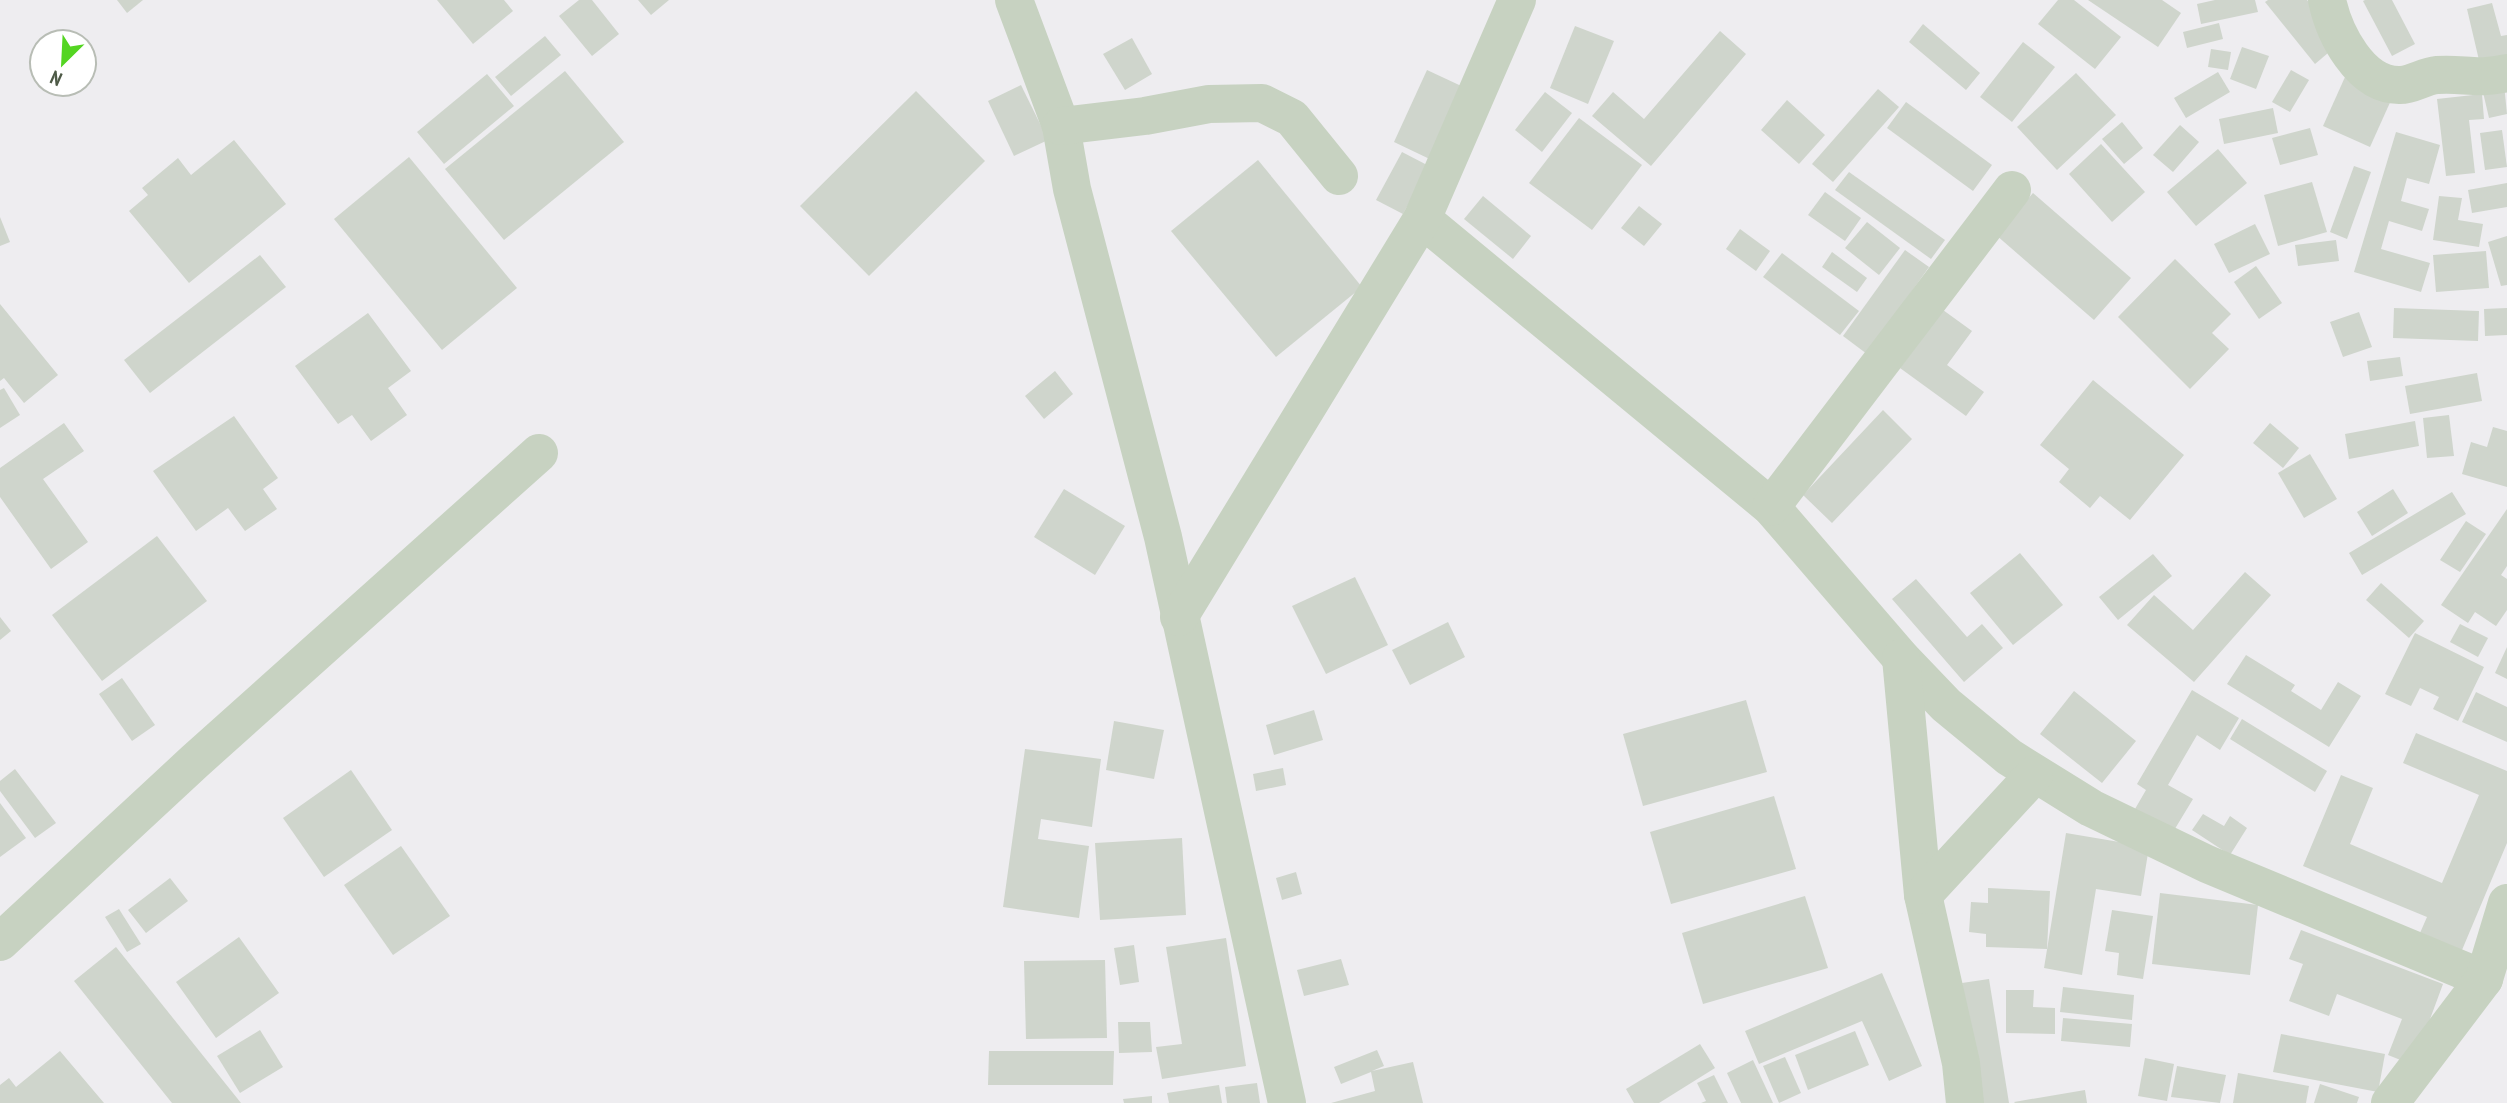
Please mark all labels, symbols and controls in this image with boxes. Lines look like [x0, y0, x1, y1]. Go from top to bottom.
north arrow [28, 28, 98, 98]
text: N [47, 65, 66, 92]

